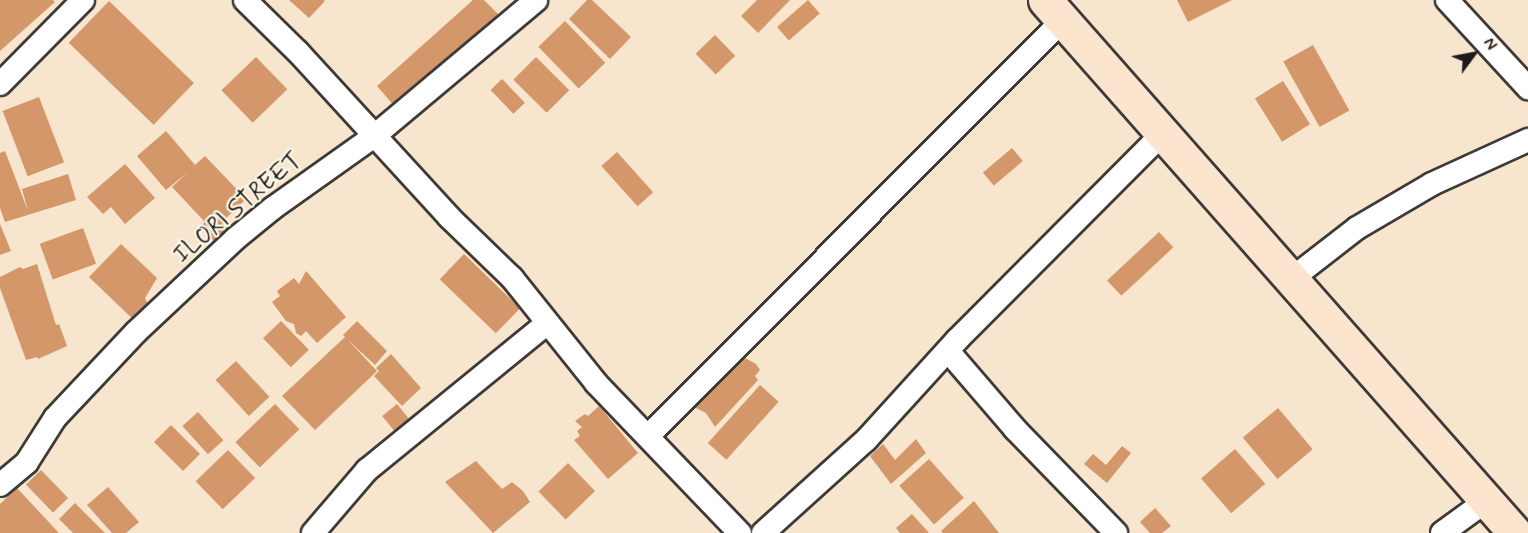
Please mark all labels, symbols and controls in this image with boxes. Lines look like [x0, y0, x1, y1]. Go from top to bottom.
north arrow [1444, 24, 1504, 84]
text: N [1478, 34, 1501, 54]
street label: ILORI STREET [167, 145, 309, 271]

